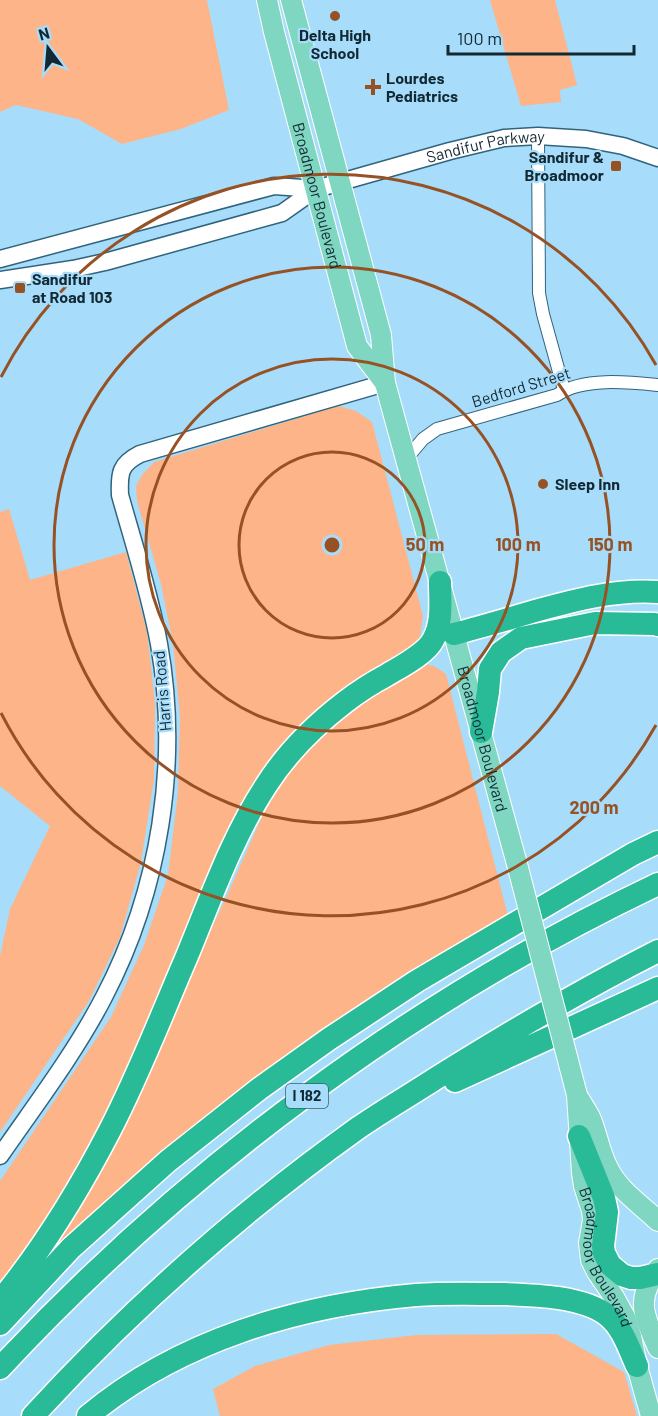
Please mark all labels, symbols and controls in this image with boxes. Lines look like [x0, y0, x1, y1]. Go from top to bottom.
marker: Delta High School [328, 9, 342, 23]
north arrow [18, 18, 78, 78]
scale bar [448, 18, 634, 56]
text: N [36, 23, 51, 44]
place label: Delta High School [299, 25, 371, 62]
text: 100 m [457, 27, 502, 49]
place label: Lourdes Pediatrics [386, 68, 458, 105]
marker: Lourdes Pediatrics [364, 78, 382, 96]
street label: Broadmoor Boulevard [289, 120, 346, 271]
street label: Sandifur Parkway [424, 126, 546, 166]
place label: Sandifur & Broadmoor [524, 147, 604, 184]
marker: Sandifur & Broadmoor [609, 159, 623, 173]
place label: Sandifur at Road 103 [32, 269, 112, 306]
marker: Sandifur at Road 103 [13, 281, 27, 295]
street label: Bedford Street [469, 362, 573, 411]
place label: Sleep Inn [555, 474, 620, 493]
marker: Sleep Inn [536, 477, 550, 491]
text: 50 m [406, 533, 444, 555]
text: 100 m [495, 533, 541, 555]
text: 150 m [588, 533, 632, 555]
centre of rings [322, 535, 342, 555]
street label: Harris Road [149, 650, 174, 732]
street label: Broadmoor Boulevard [454, 664, 512, 814]
text: 200 m [569, 796, 619, 818]
road number: I 182 [286, 1084, 328, 1108]
street label: Broadmoor Boulevard [576, 1184, 637, 1329]

